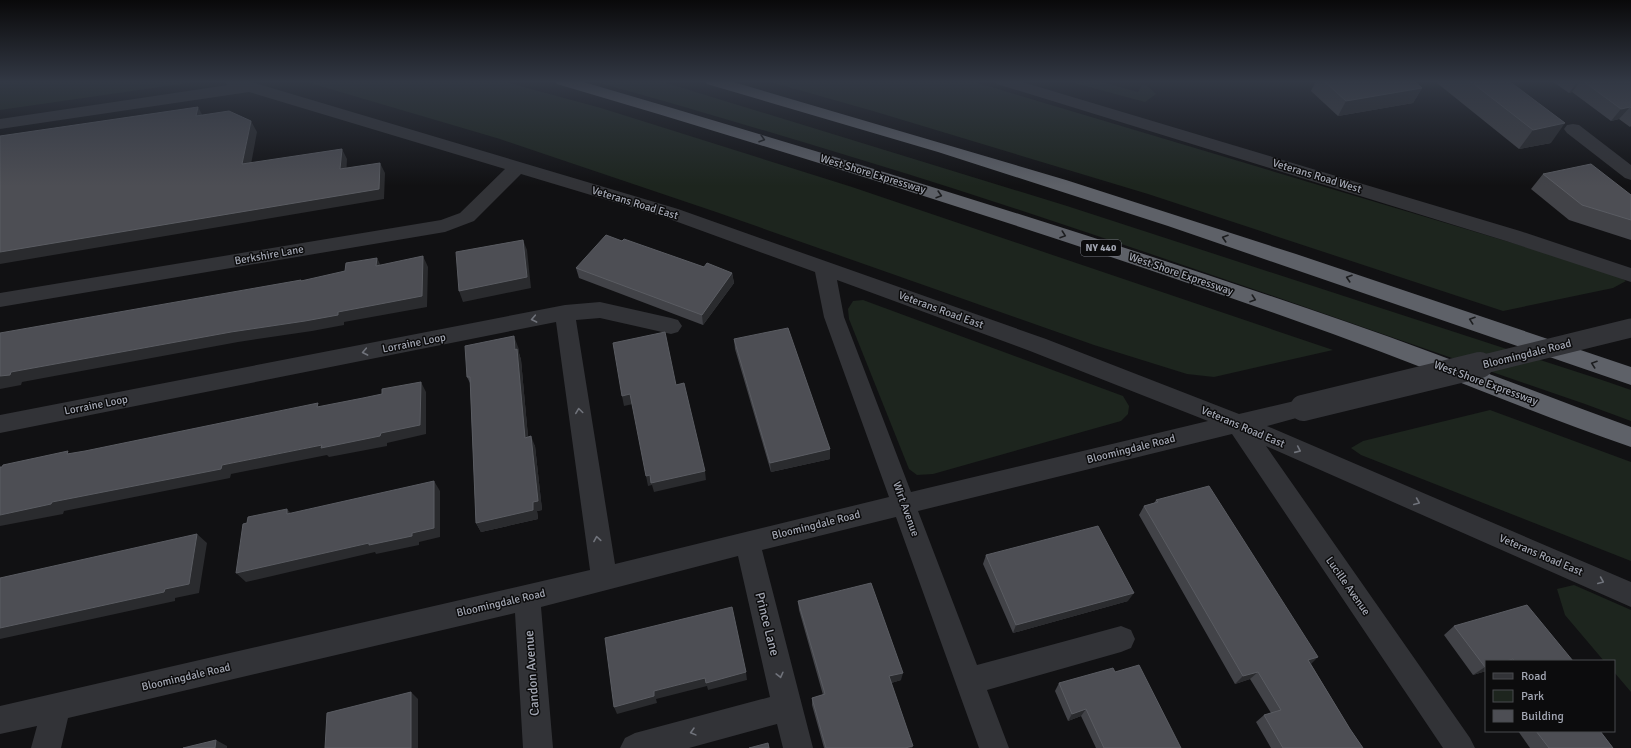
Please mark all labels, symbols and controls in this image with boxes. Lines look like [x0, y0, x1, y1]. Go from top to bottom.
one-way arrow [758, 134, 765, 143]
street label: West Shore Expressway [819, 152, 928, 196]
street label: Veterans Road West [1271, 156, 1363, 196]
street label: Veterans Road East [590, 184, 680, 222]
one-way arrow [936, 190, 943, 199]
one-way arrow [1060, 230, 1067, 239]
one-way arrow [1222, 234, 1229, 243]
road number: NY 440 [1081, 240, 1121, 256]
street label: Berkshire Lane [233, 243, 305, 267]
street label: West Shore Expressway [1127, 250, 1236, 298]
one-way arrow [1345, 274, 1352, 283]
street label: Veterans Road East [897, 289, 985, 331]
one-way arrow [1249, 294, 1256, 303]
one-way arrow [531, 314, 537, 323]
one-way arrow [1468, 317, 1475, 325]
street label: Lorraine Loop [381, 330, 447, 356]
street label: Bloomingdale Road [1481, 337, 1573, 371]
one-way arrow [362, 348, 368, 356]
street label: West Shore Expressway [1432, 358, 1541, 408]
one-way arrow [1591, 360, 1598, 368]
street label: Lorraine Loop [63, 392, 129, 418]
street label: Veterans Road East [1199, 404, 1287, 451]
one-way arrow [575, 408, 584, 414]
street label: Bloomingdale Road [1085, 432, 1177, 466]
one-way arrow [1293, 445, 1301, 453]
street label: Wirt Avenue [890, 480, 922, 538]
one-way arrow [1413, 497, 1421, 505]
street label: Bloomingdale Road [770, 508, 862, 542]
street label: Veterans Road East [1497, 532, 1585, 579]
one-way arrow [594, 536, 602, 543]
street label: Lucille Avenue [1323, 554, 1373, 618]
one-way arrow [1597, 577, 1604, 585]
street label: Bloomingdale Road [455, 586, 547, 620]
street label: Prince Lane [751, 590, 783, 658]
street label: Candon Avenue [521, 630, 543, 716]
street label: Bloomingdale Road [140, 660, 232, 694]
legend [1485, 660, 1615, 732]
text: Road [1521, 669, 1547, 684]
one-way arrow [775, 672, 783, 678]
text: Park [1521, 689, 1544, 704]
text: Building [1521, 709, 1564, 724]
one-way arrow [690, 727, 697, 736]

